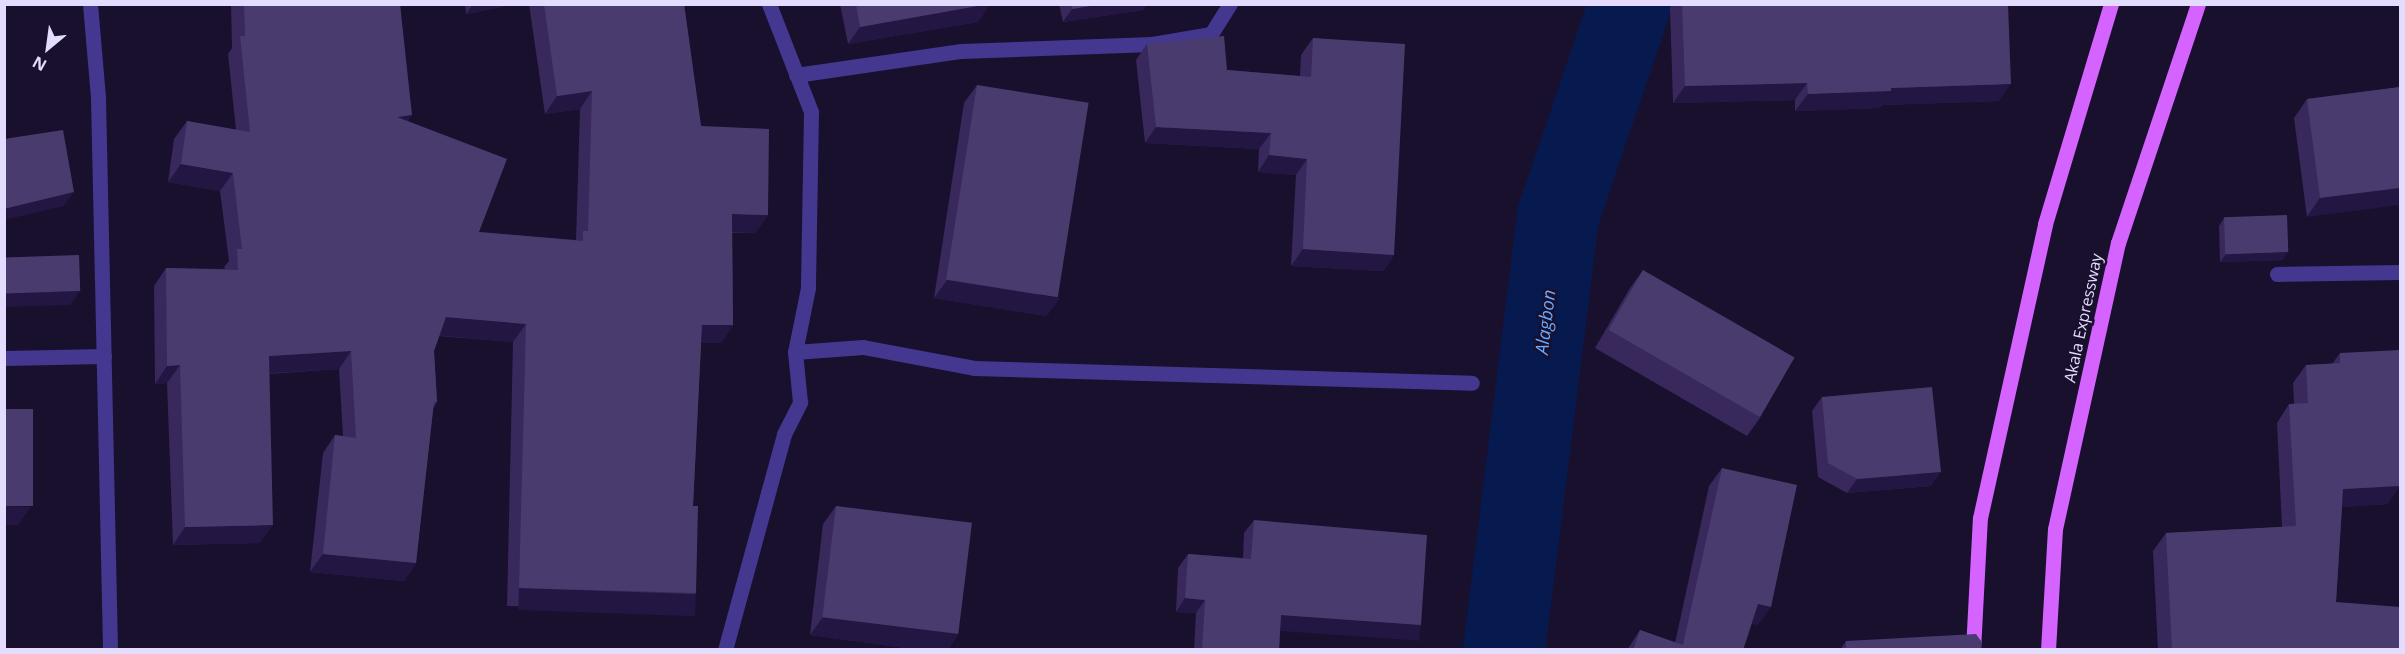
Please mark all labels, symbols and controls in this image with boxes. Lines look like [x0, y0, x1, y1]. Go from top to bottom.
north arrow [18, 18, 78, 78]
text: N [28, 51, 50, 77]
street label: Akala Expressway [2060, 252, 2106, 384]
water label: Alagbon [1530, 288, 1560, 356]

